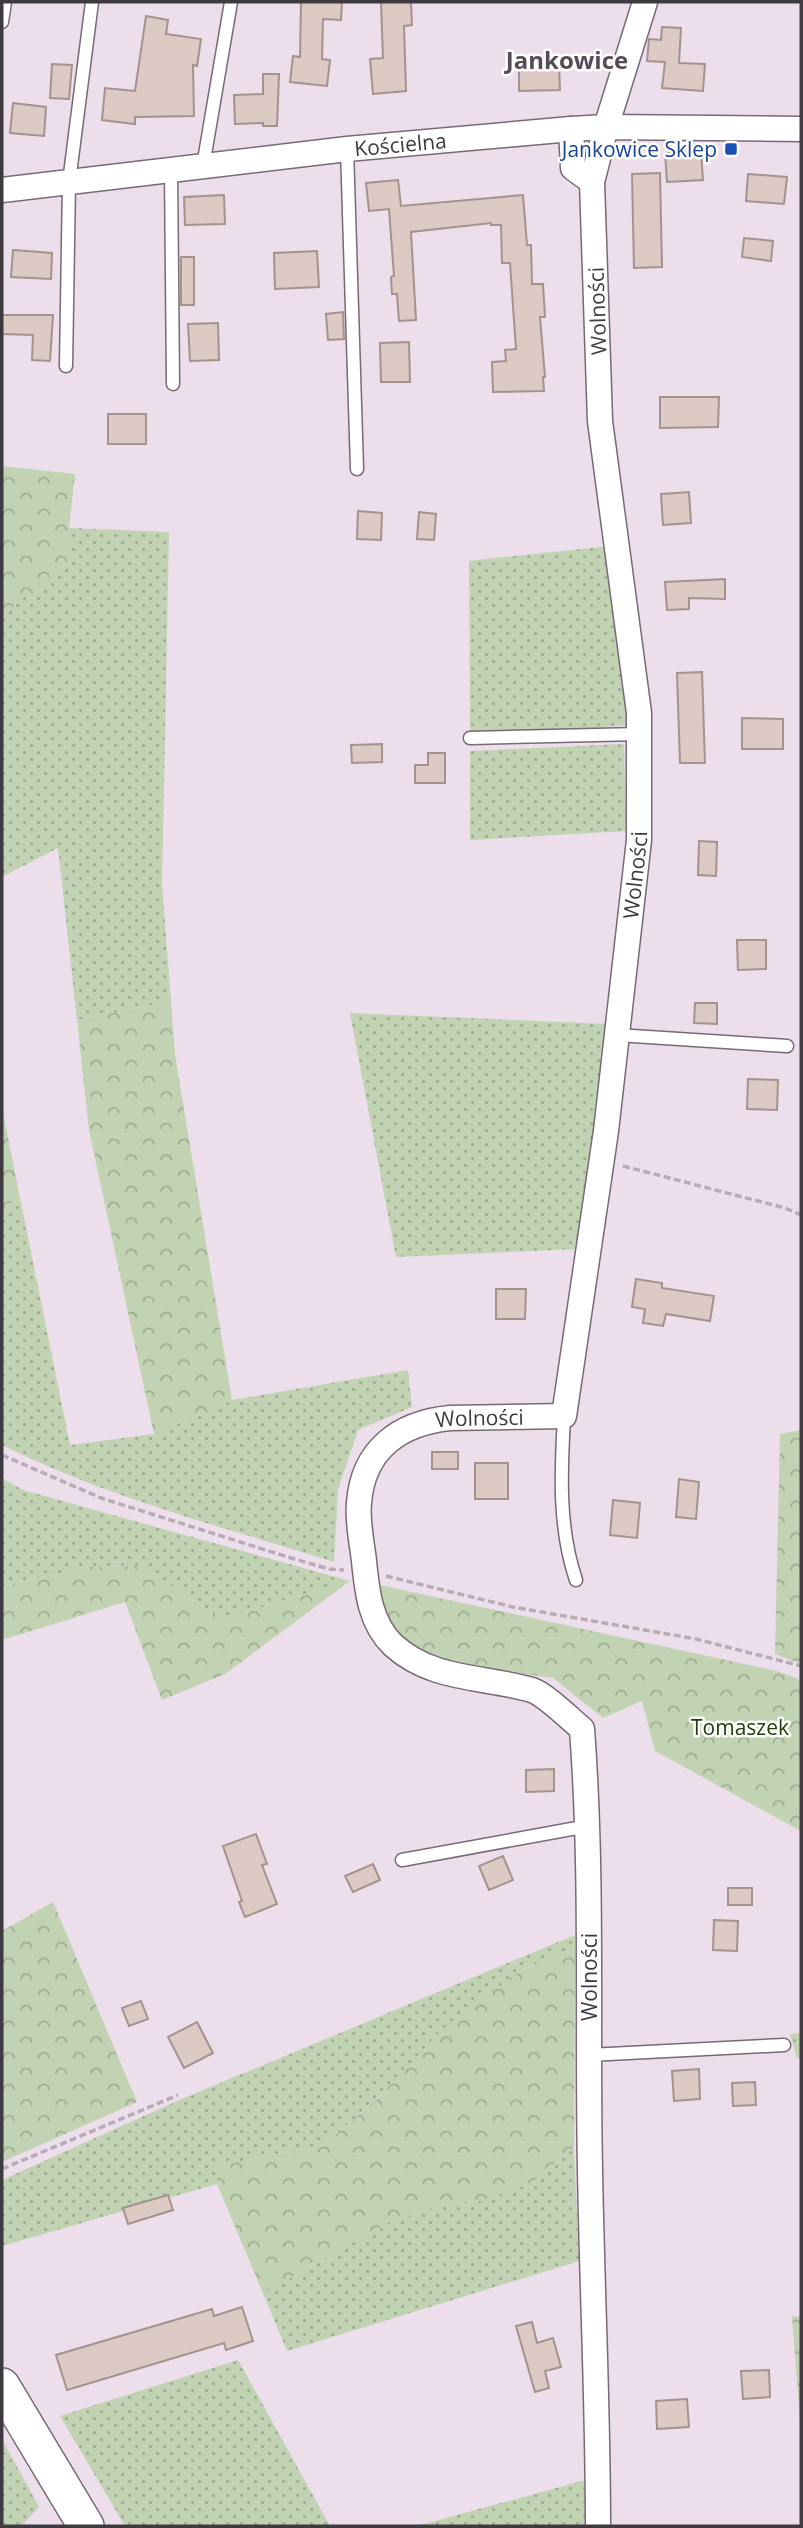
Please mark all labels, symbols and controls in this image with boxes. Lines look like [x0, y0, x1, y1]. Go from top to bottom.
district label: Jankowice [504, 43, 628, 76]
street label: Kościelna [353, 126, 448, 162]
place label: Jankowice Sklep [560, 135, 717, 163]
marker: Jankowice Sklep [723, 141, 739, 157]
street label: Wolności [581, 266, 613, 356]
street label: Wolności [616, 831, 653, 921]
street label: Wolności [434, 1403, 524, 1434]
park label: Tomaszek [691, 1713, 789, 1741]
street label: Wolności [575, 1933, 603, 2021]

